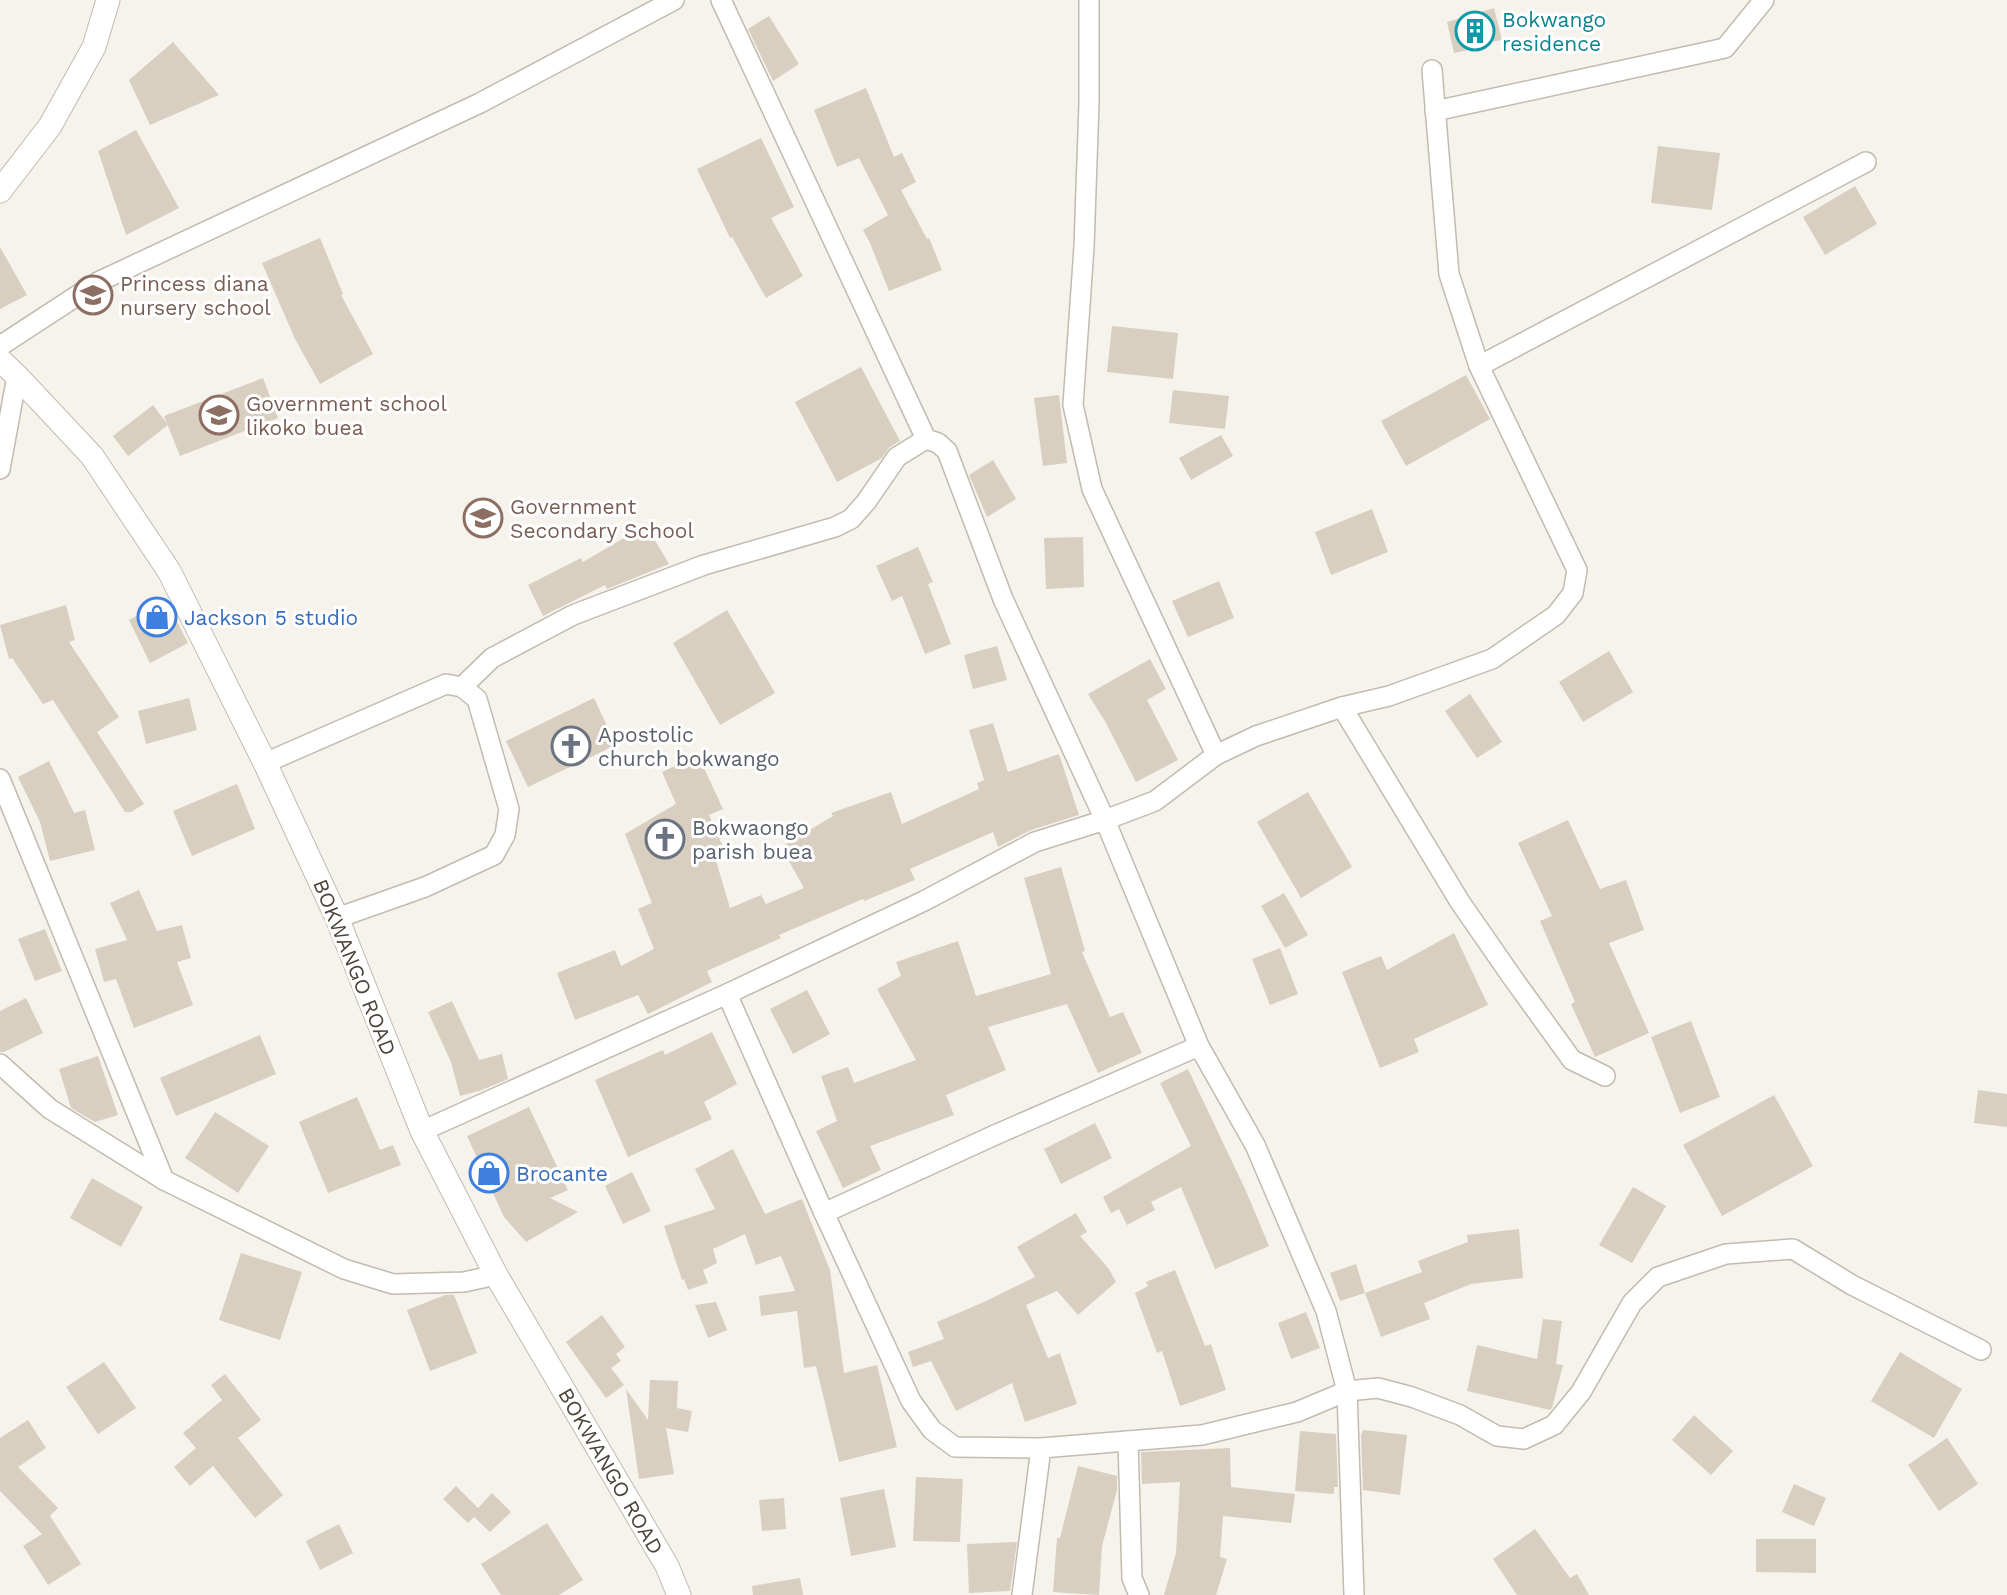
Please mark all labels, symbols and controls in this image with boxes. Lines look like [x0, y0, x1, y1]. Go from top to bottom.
place label: Bokwango residence [1502, 7, 1606, 56]
building icon: Bokwango residence [1454, 10, 1496, 52]
place label: Princess diana nursery school [120, 271, 271, 320]
school or university icon: Princess diana nursery school [72, 274, 114, 316]
place label: Government school likoko buea [246, 391, 447, 440]
school or university icon: Government school likoko buea [198, 394, 240, 436]
place label: Government Secondary School [510, 494, 694, 543]
school or university icon: Government Secondary School [462, 497, 504, 539]
shop icon: Jackson 5 studio [136, 596, 178, 638]
place label: Jackson 5 studio [184, 605, 358, 630]
place label: Apostolic church bokwango [598, 722, 780, 771]
church icon: Apostolic church bokwango [550, 725, 592, 767]
place label: Bokwaongo parish buea [692, 815, 813, 864]
church icon: Bokwaongo parish buea [644, 818, 686, 860]
street label: BOKWANGO ROAD [308, 875, 402, 1059]
shop icon: Brocante [468, 1152, 510, 1194]
place label: Brocante [516, 1161, 608, 1186]
street label: BOKWANGO ROAD [553, 1383, 669, 1559]

